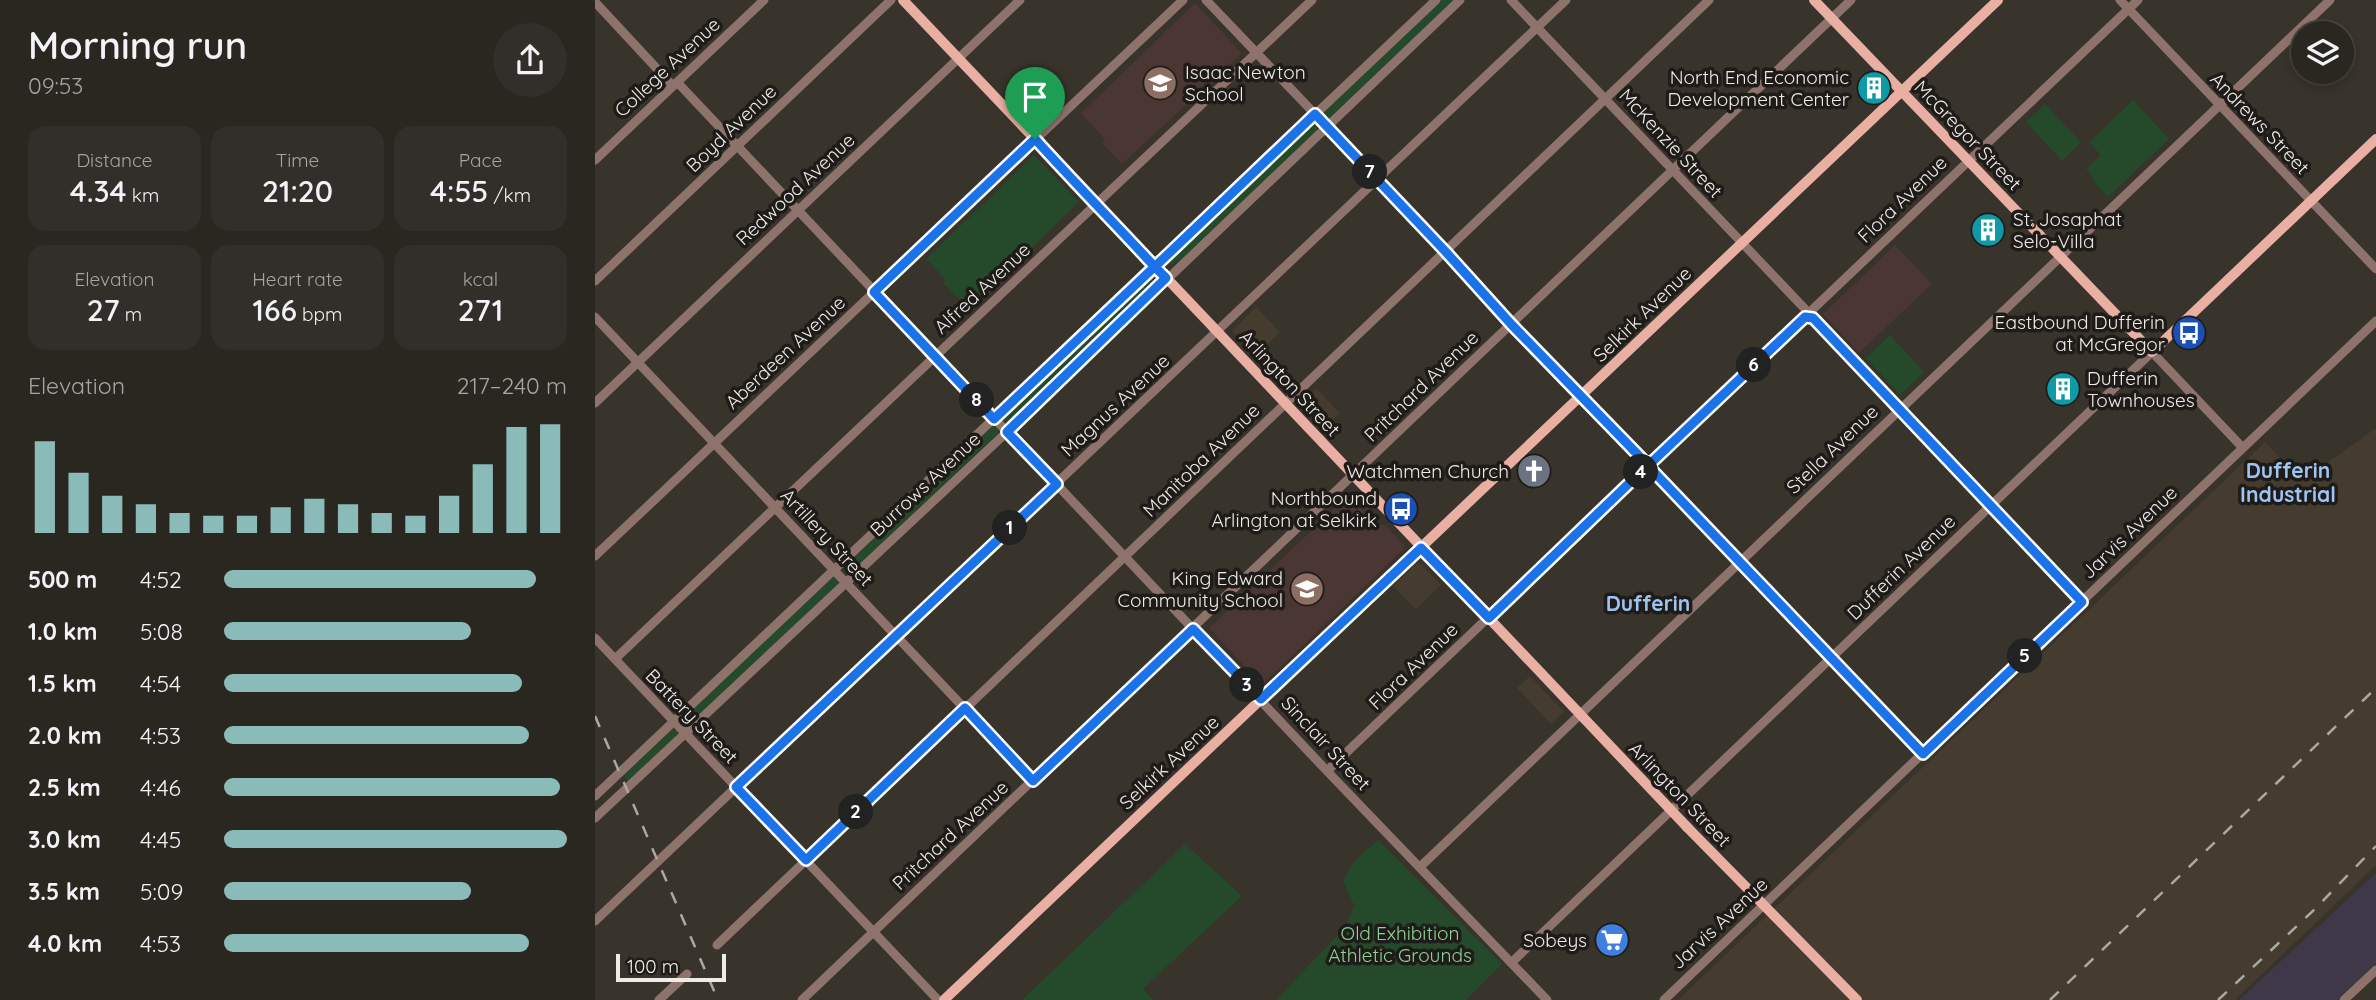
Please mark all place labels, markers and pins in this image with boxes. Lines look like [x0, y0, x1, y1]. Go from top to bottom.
place label: Isaac Newton School [1185, 60, 1306, 106]
school or university icon: Isaac Newton School [1141, 64, 1179, 102]
place label: North End Economic Development Center [1667, 65, 1850, 111]
pin [1005, 67, 1065, 139]
building icon: North End Economic Development Center [1855, 69, 1893, 107]
pin: 7 [1353, 154, 1387, 190]
place label: St. Josaphat Selo-Villa [2013, 207, 2122, 253]
building icon: St. Josaphat Selo-Villa [1969, 211, 2007, 249]
place label: Eastbound Dufferin at McGregor [1995, 310, 2166, 356]
bus stop icon: Eastbound Dufferin at McGregor [2170, 314, 2208, 352]
pin: 6 [1737, 348, 1771, 382]
place label: Dufferin Townhouses [2087, 366, 2195, 412]
building icon: Dufferin Townhouses [2044, 370, 2082, 408]
pin: 8 [959, 382, 995, 418]
church icon: Watchmen Church [1515, 452, 1553, 490]
pin: 4 [1623, 454, 1659, 490]
place label: Watchmen Church [1347, 459, 1509, 483]
place label: Northbound Arlington at Selkirk [1211, 486, 1377, 532]
bus stop icon: Northbound Arlington at Selkirk [1382, 490, 1420, 528]
pin: 1 [993, 510, 1027, 546]
place label: King Edward Community School [1118, 566, 1283, 612]
school or university icon: King Edward Community School [1288, 570, 1326, 608]
pin: 5 [2007, 638, 2043, 674]
pin: 3 [1229, 668, 1265, 702]
pin: 2 [839, 794, 873, 830]
supermarket icon: Sobeys [1593, 921, 1631, 959]
place label: Sobeys [1523, 928, 1587, 952]

